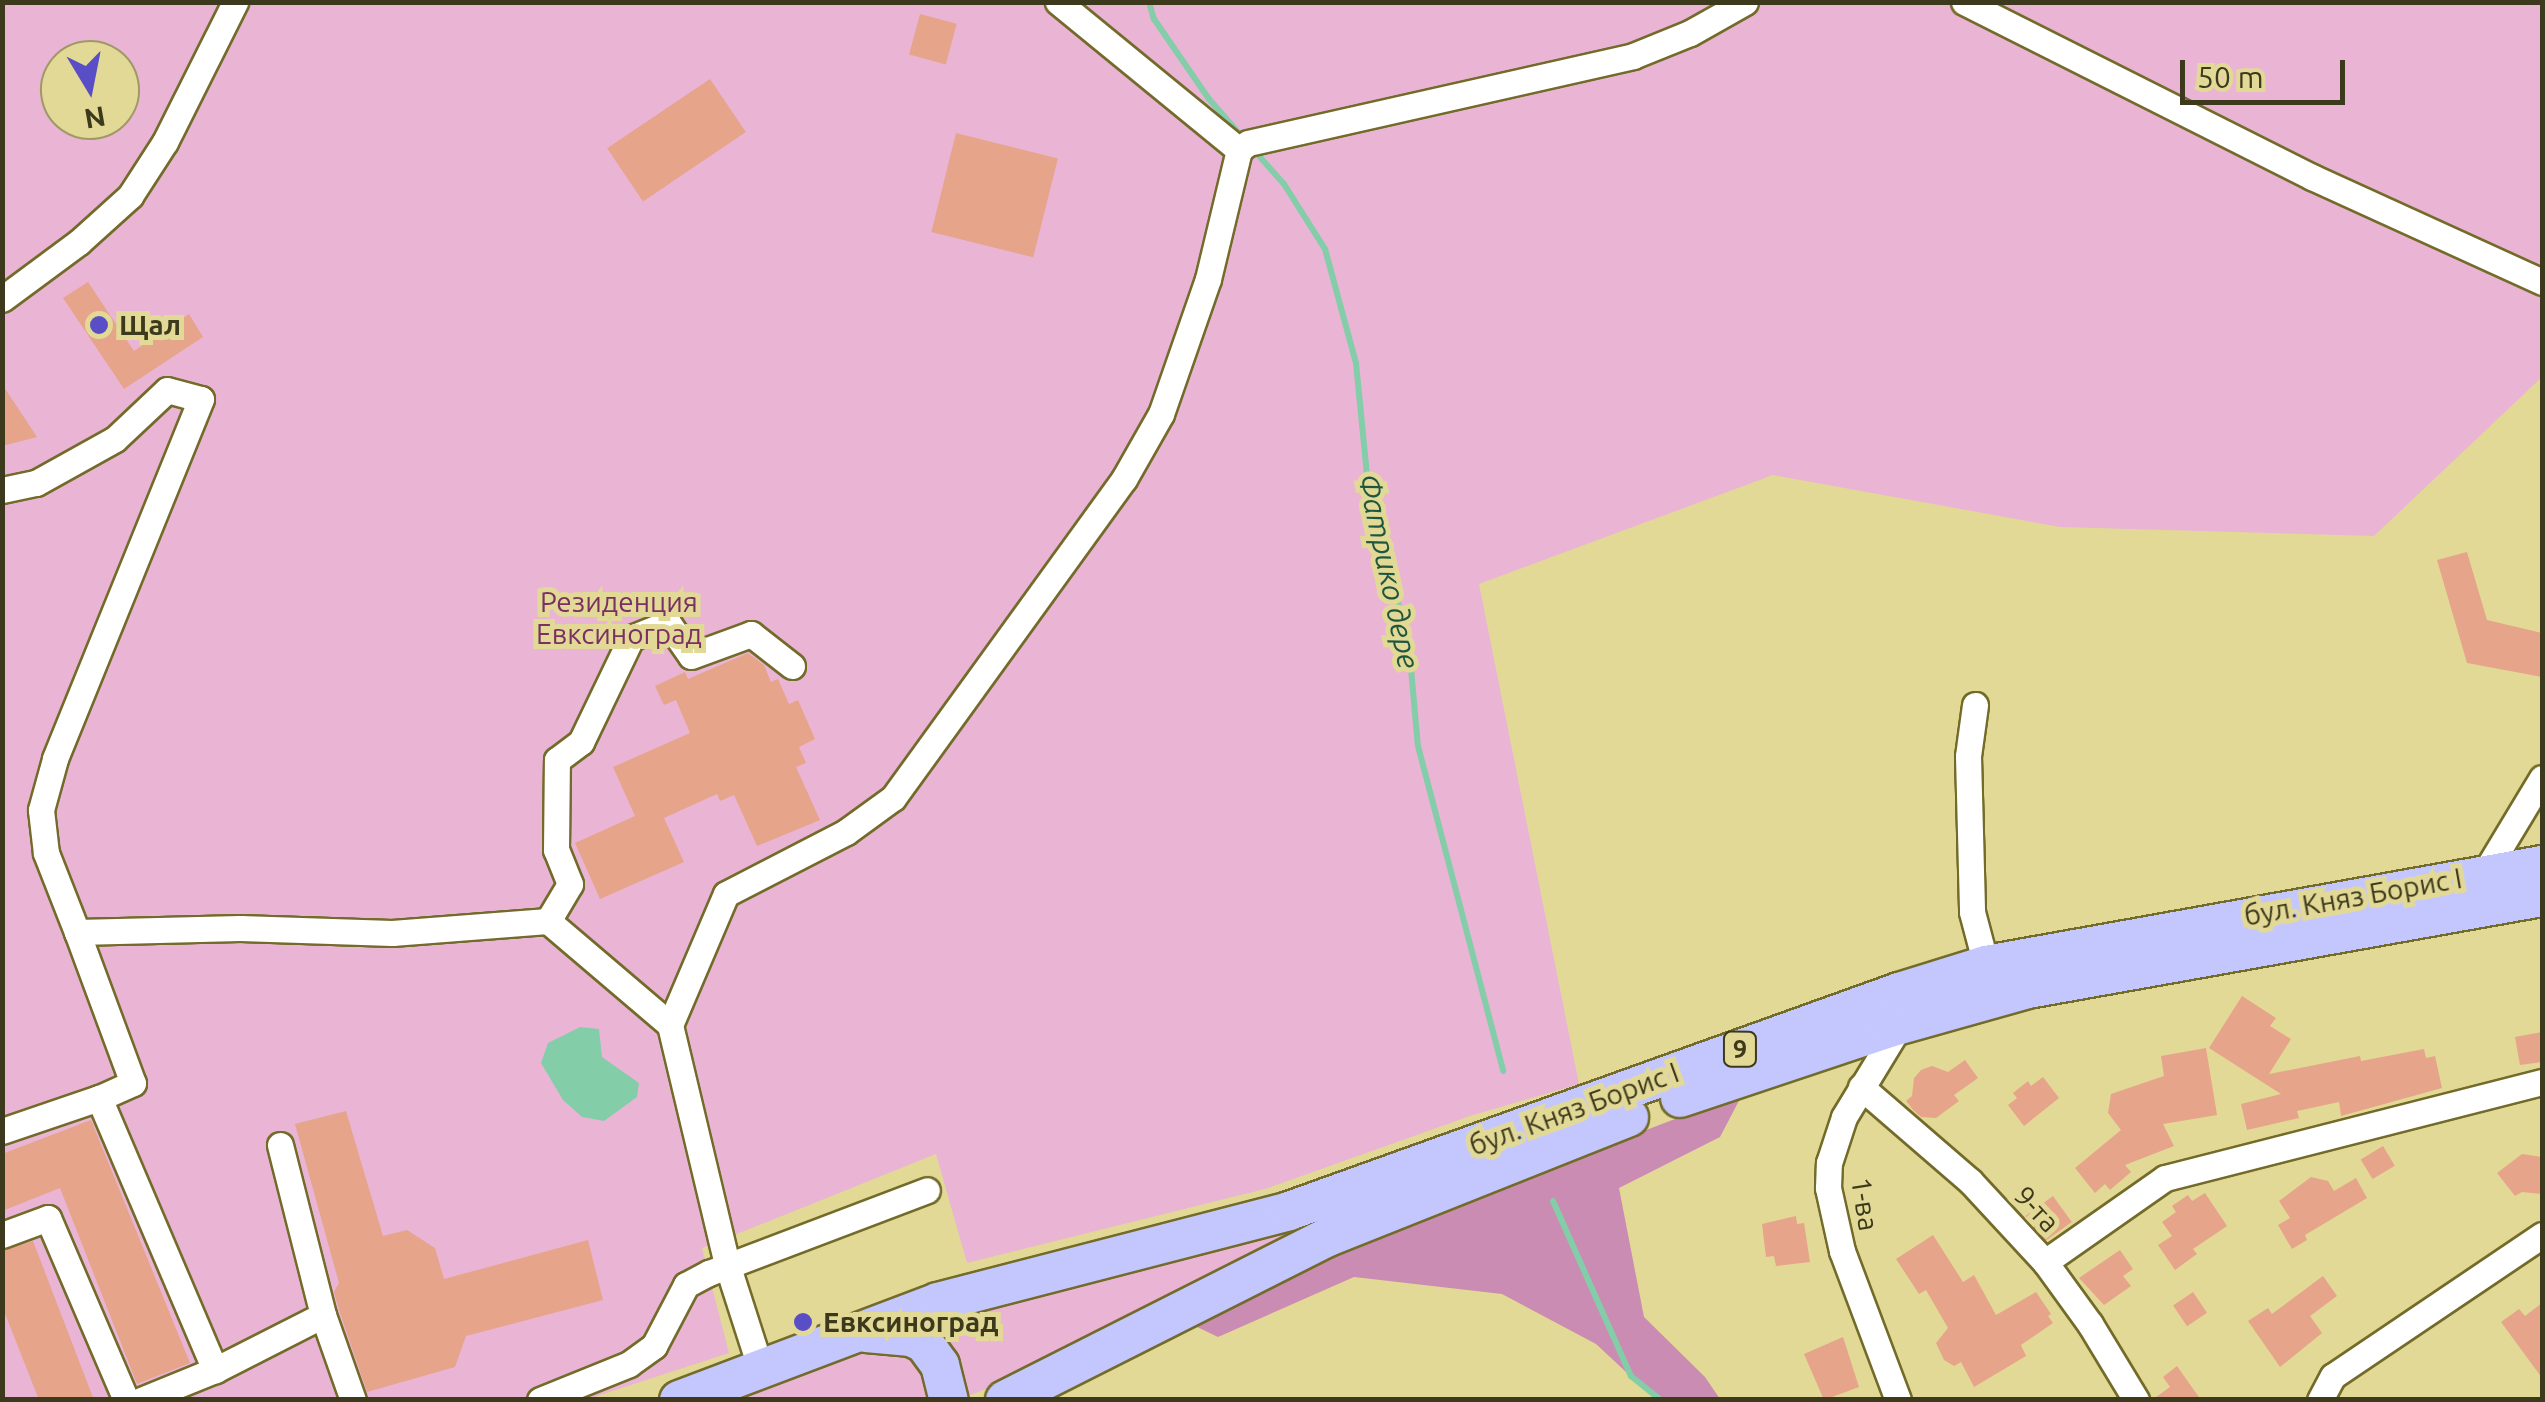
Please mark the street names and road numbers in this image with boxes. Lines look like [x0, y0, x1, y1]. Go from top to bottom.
street label: бул. Княз Борис I [2241, 861, 2465, 933]
road number: 9 [1722, 1029, 1758, 1069]
street label: бул. Княз Борис I [1465, 1055, 1683, 1163]
street label: 1-ва [1844, 1175, 1886, 1233]
street label: 9-та [2007, 1179, 2067, 1239]

